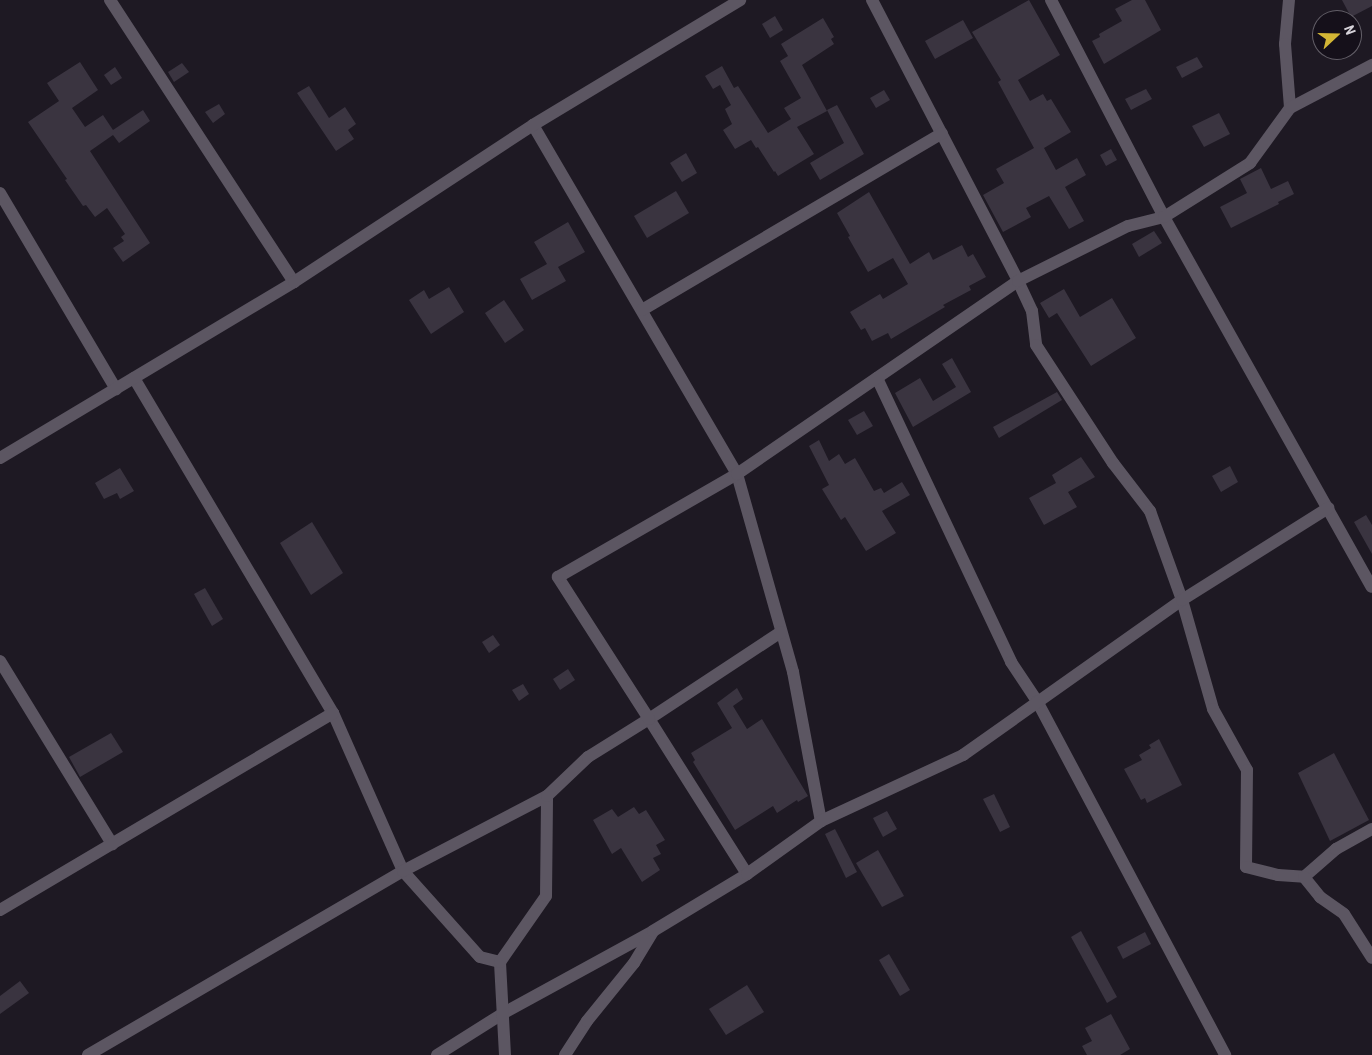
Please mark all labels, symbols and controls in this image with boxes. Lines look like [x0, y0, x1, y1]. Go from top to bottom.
north arrow [1312, 10, 1362, 60]
text: N [1341, 23, 1359, 37]

